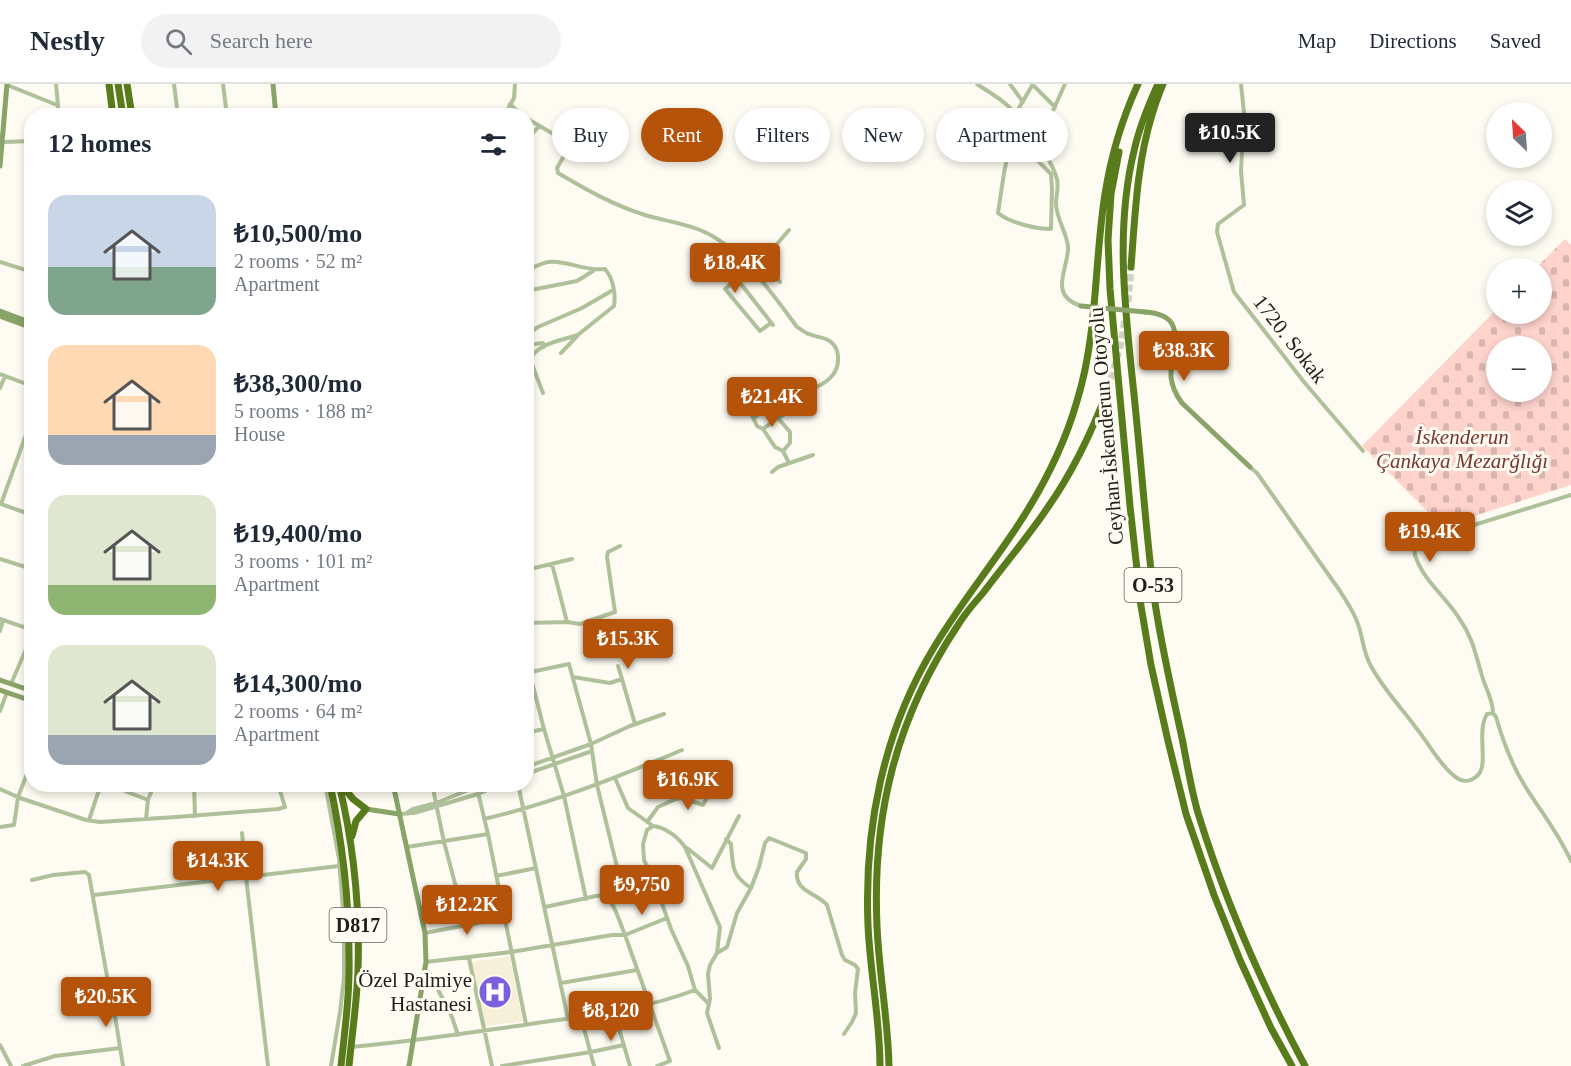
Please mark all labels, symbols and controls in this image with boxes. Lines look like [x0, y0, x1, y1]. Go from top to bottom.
search box [141, 14, 561, 68]
text: Nestly [30, 25, 105, 56]
icon: search [162, 25, 195, 58]
text: Search here [210, 28, 313, 53]
text: Map [1298, 29, 1336, 53]
text: Directions [1369, 29, 1457, 53]
text: Saved [1490, 29, 1541, 53]
north arrow [1486, 102, 1552, 168]
map controls [1486, 102, 1552, 402]
chip: Buy [552, 108, 629, 162]
chip: Rent [641, 108, 723, 162]
chip: Filters [735, 108, 830, 162]
chip: New [842, 108, 924, 162]
chip: Apartment [936, 108, 1068, 162]
pin: ₺10.5K [1181, 113, 1279, 164]
text: ₺10.5K [1199, 121, 1261, 143]
icon: filters [477, 128, 510, 161]
text: 12 homes [48, 129, 151, 158]
button: layers [1486, 180, 1552, 246]
icon: home [96, 219, 168, 291]
text: ₺10,500/mo [234, 219, 362, 248]
pin: ₺18.4K [686, 243, 784, 294]
text: 2 rooms · 52 m² [234, 250, 362, 272]
text: ₺18.4K [704, 251, 766, 273]
button: + [1486, 258, 1552, 324]
text: Apartment [234, 273, 320, 295]
street label: 1720. Sokak [1248, 290, 1332, 388]
street label: Ceyhan-İskenderun Otoyolu [1084, 306, 1128, 546]
pin: ₺38.3K [1135, 331, 1233, 382]
button: − [1486, 336, 1552, 402]
text: ₺38.3K [1153, 339, 1215, 361]
icon: home [96, 369, 168, 441]
text: ₺38,300/mo [234, 369, 362, 398]
pin: ₺21.4K [723, 377, 821, 428]
text: ₺21.4K [741, 385, 803, 407]
text: 5 rooms · 188 m² [234, 400, 372, 422]
text: House [234, 423, 285, 445]
park label: İskenderun Çankaya Mezarğlığı [1376, 425, 1548, 473]
pin: ₺19.4K [1381, 512, 1479, 563]
icon: home [96, 519, 168, 591]
text: ₺19,400/mo [234, 519, 362, 548]
text: ₺19.4K [1399, 520, 1461, 542]
text: 3 rooms · 101 m² [234, 550, 372, 572]
road number: O-53 [1124, 568, 1182, 602]
text: Apartment [234, 573, 320, 595]
pin: ₺15.3K [579, 619, 677, 670]
text: ₺15.3K [597, 627, 659, 649]
icon: home [96, 669, 168, 741]
text: ₺14,300/mo [234, 669, 362, 698]
text: 2 rooms · 64 m² [234, 700, 362, 722]
text: Apartment [234, 723, 320, 745]
pin: ₺16.9K [639, 760, 737, 811]
text: ₺16.9K [657, 768, 719, 790]
pin: ₺14.3K [169, 841, 267, 892]
text: ₺14.3K [187, 849, 249, 871]
pin: ₺9,750 [593, 865, 691, 916]
text: ₺9,750 [614, 873, 670, 895]
pin: ₺12.2K [418, 885, 516, 936]
text: ₺12.2K [436, 893, 498, 915]
road number: D817 [330, 908, 386, 942]
place label: Özel Palmiye Hastanesi [358, 968, 472, 1016]
hospital icon: Özel Palmiye Hastanesi [477, 974, 513, 1010]
pin: ₺20.5K [57, 977, 155, 1028]
text: ₺20.5K [75, 985, 137, 1007]
pin: ₺8,120 [562, 991, 660, 1042]
text: ₺8,120 [583, 999, 639, 1021]

